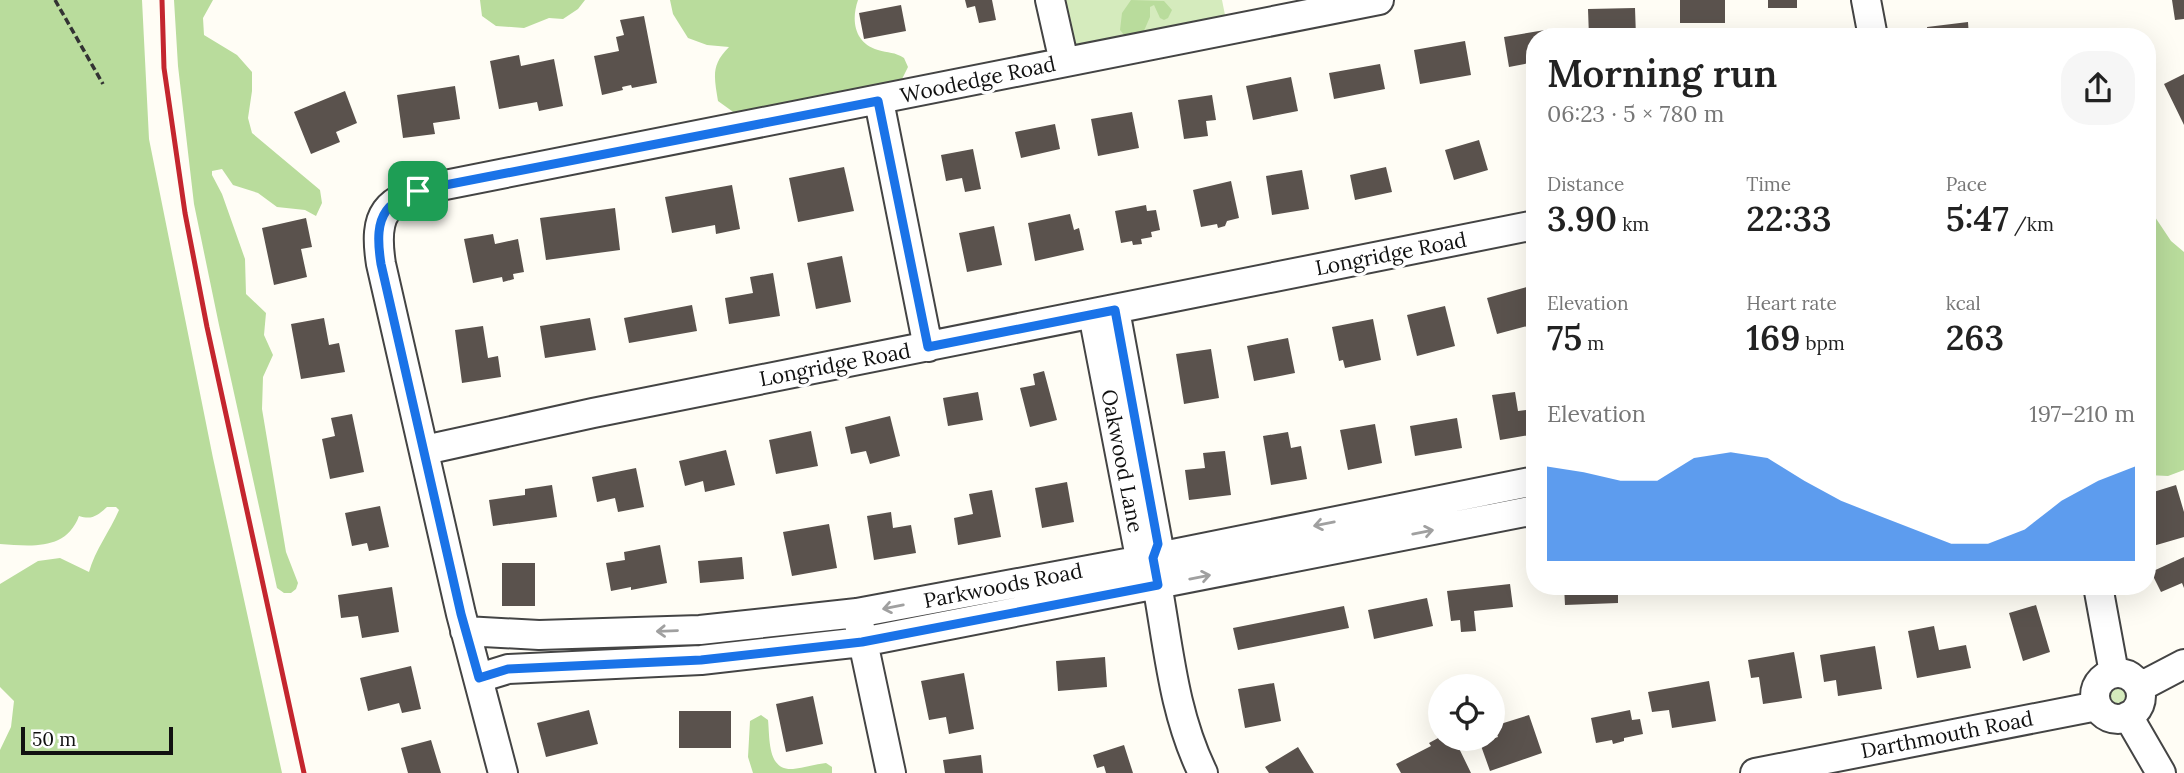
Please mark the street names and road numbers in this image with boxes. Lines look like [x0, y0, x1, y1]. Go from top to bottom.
street label: Woodedge Road [898, 50, 1058, 109]
street label: Longridge Road [1313, 226, 1469, 281]
street label: Longridge Road [757, 337, 913, 392]
street label: Oakwood Lane [1095, 387, 1150, 535]
street label: Parkwoods Road [921, 557, 1085, 614]
street label: Darthmouth Road [1858, 705, 2035, 764]

